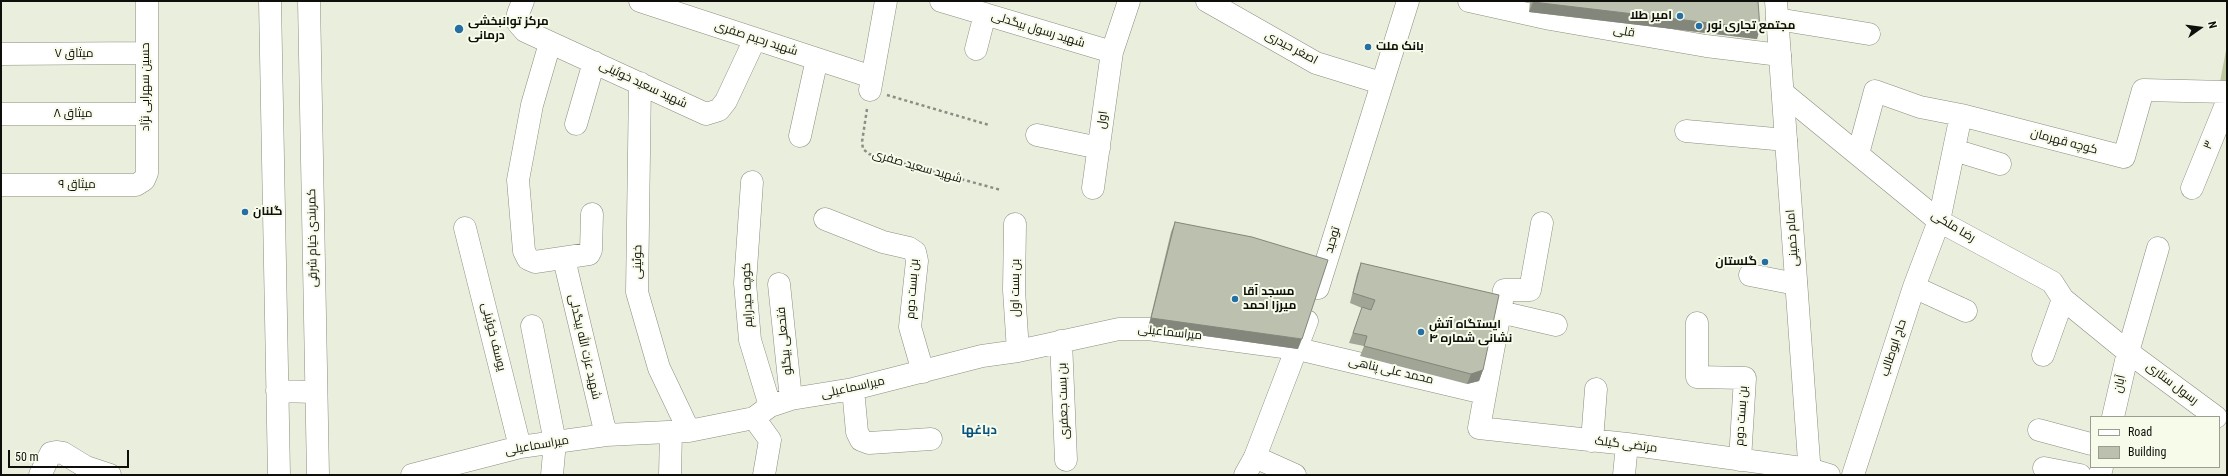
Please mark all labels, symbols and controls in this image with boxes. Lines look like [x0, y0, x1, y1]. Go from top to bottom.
north arrow [2180, 8, 2220, 48]
street label: شهید رسول بیگدلی [990, 9, 1086, 51]
place label: امیر طلا [1630, 9, 1672, 23]
marker: امیر طلا [1675, 11, 1685, 21]
place label: مرکز توانبخشی درمانی [468, 15, 549, 43]
street label: شهید رحیم صفری [713, 19, 799, 59]
place label: مجتمع تجارى نور [1707, 19, 1795, 33]
text: N [2205, 20, 2219, 30]
marker: مجتمع تجارى نور [1694, 21, 1704, 31]
marker: مرکز توانبخشی درمانی [453, 23, 465, 35]
street label: قلی [1612, 23, 1636, 41]
street label: اصغر حیدری [1262, 28, 1320, 68]
place label: بانک ملت [1376, 40, 1424, 54]
marker: بانک ملت [1363, 42, 1373, 52]
street label: حسین سهرابی نژاد [139, 43, 153, 131]
street label: میثاق ۷ [55, 47, 93, 61]
street label: شهید سعید خوئینی [597, 58, 689, 112]
street label: میثاق ۸ [54, 107, 92, 121]
street label: اول [1095, 110, 1111, 130]
street label: کوچه قهرمان [2029, 126, 2099, 158]
street label: ۳ [2201, 139, 2217, 151]
street label: شهید سعید صفری [870, 147, 964, 187]
street label: میثاق ۹ [58, 178, 96, 192]
street label: کمربندی خیام شرقی [305, 189, 321, 287]
place label: گلنان [253, 205, 283, 219]
marker: گلنان [240, 207, 250, 217]
street label: رضا ملکی [1928, 208, 1978, 246]
street label: امام خمینی [1784, 209, 1802, 267]
street label: توحید [1322, 225, 1344, 255]
street label: خوئینی [631, 245, 645, 279]
place label: گلستان [1715, 255, 1757, 269]
marker: گلستان [1760, 257, 1770, 267]
street label: بن بست دوم [904, 258, 922, 320]
street label: بن بست اول [1009, 259, 1023, 317]
street label: کوچه حیدرایم [740, 262, 756, 328]
place label: مسجد آقا میرزا احمد [1243, 285, 1296, 313]
street label: شهید عزت الله بیگدلی [565, 293, 603, 401]
marker: مسجد آقا میرزا احمد [1230, 294, 1240, 304]
street label: یوسف خوئینی [478, 301, 508, 373]
street label: فتحعلی بیگلو [774, 306, 796, 376]
place label: ایستگاه آتش نشانی شماره ۴ [1429, 318, 1512, 346]
street label: حاج ابوطالب [1878, 318, 1910, 378]
street label: میراسماعیلی [1137, 322, 1203, 344]
marker: ایستگاه آتش نشانی شماره ۴ [1416, 327, 1426, 337]
street label: محمد علی پناهی [1347, 354, 1435, 388]
street label: رسول ستاری [2143, 360, 2201, 408]
street label: بن بست جعفری [1055, 362, 1073, 440]
street label: میراسماعیلی [820, 374, 886, 402]
street label: آبان [2111, 374, 2129, 394]
street label: بن بست دوم [1733, 385, 1751, 447]
legend [2090, 416, 2220, 468]
district label: دباغها [961, 423, 997, 439]
text: Road [2128, 425, 2152, 439]
street label: میراسماعیلی [504, 433, 570, 459]
street label: مرتضی گیلک [1594, 434, 1658, 456]
scale bar [10, 442, 131, 468]
text: Building [2128, 445, 2166, 459]
text: 50 m [15, 450, 39, 464]

